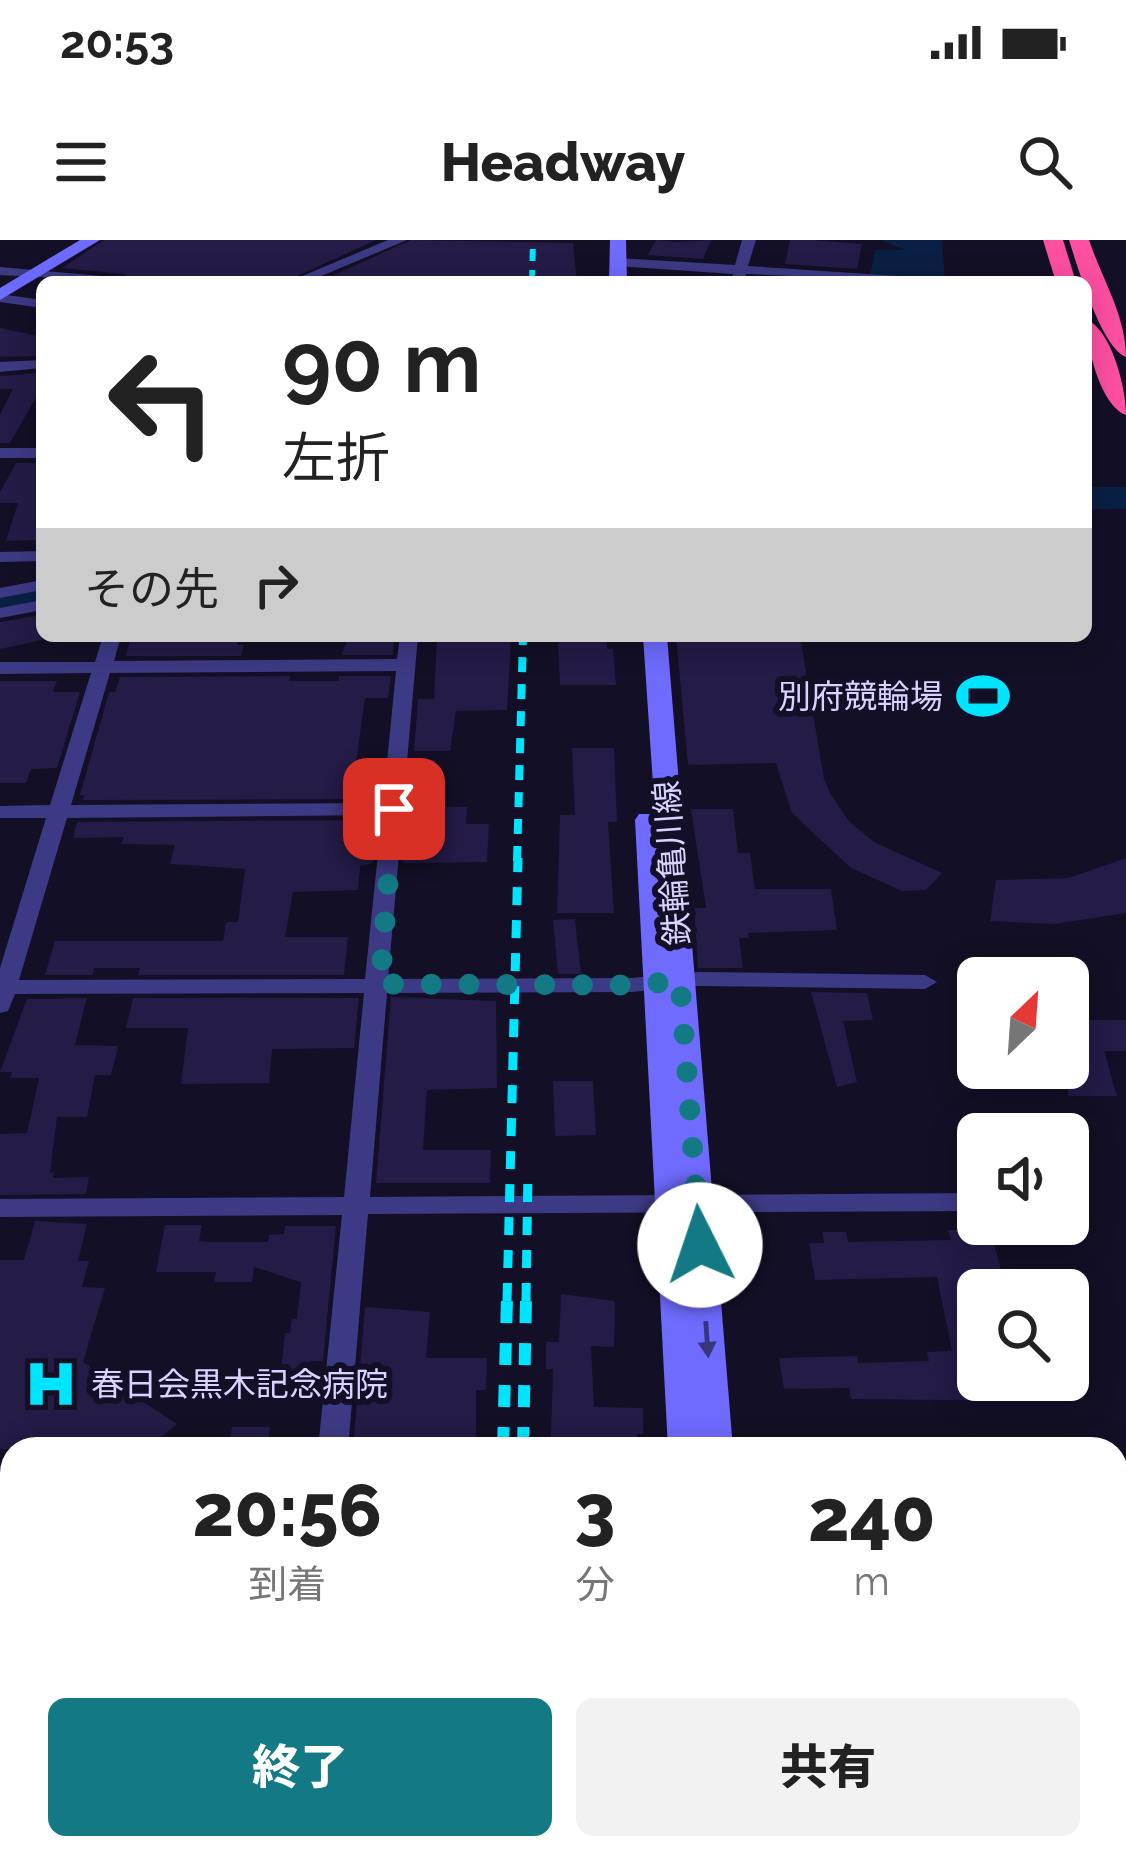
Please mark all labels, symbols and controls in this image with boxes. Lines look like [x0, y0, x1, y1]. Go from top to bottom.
text: 20:53 [60, 16, 174, 69]
icon: menu [48, 129, 114, 195]
icon: search [1012, 129, 1078, 195]
text: Headway [441, 130, 685, 194]
text: 90 m [282, 313, 481, 412]
icon: left [84, 324, 240, 480]
text: 左折 [282, 426, 390, 490]
icon: right [243, 552, 309, 618]
text: その先 [84, 563, 219, 616]
sports icon: 別府競輪場 [954, 667, 1012, 725]
place label: 別府競輪場 [778, 677, 943, 716]
pin [343, 758, 445, 860]
icon: arrive [361, 776, 427, 842]
street label: 鉄輪亀川線 [647, 779, 697, 947]
north arrow [957, 957, 1089, 1089]
map controls [957, 957, 1089, 1401]
button: sound [957, 1113, 1089, 1245]
position arrow [637, 1182, 763, 1308]
button: search [957, 1269, 1089, 1401]
one-way arrow [697, 1321, 716, 1358]
hospital icon: 春日会黒木記念病院 [22, 1355, 80, 1413]
place label: 春日会黒木記念病院 [91, 1365, 388, 1404]
text: 20:56 [192, 1468, 382, 1553]
text: 3 [575, 1468, 616, 1553]
text: 240 [808, 1473, 936, 1558]
text: m [854, 1558, 890, 1604]
text: 到着 [248, 1561, 326, 1607]
text: 分 [576, 1561, 615, 1607]
button: 終了 [48, 1698, 552, 1836]
button: 共有 [576, 1698, 1080, 1836]

